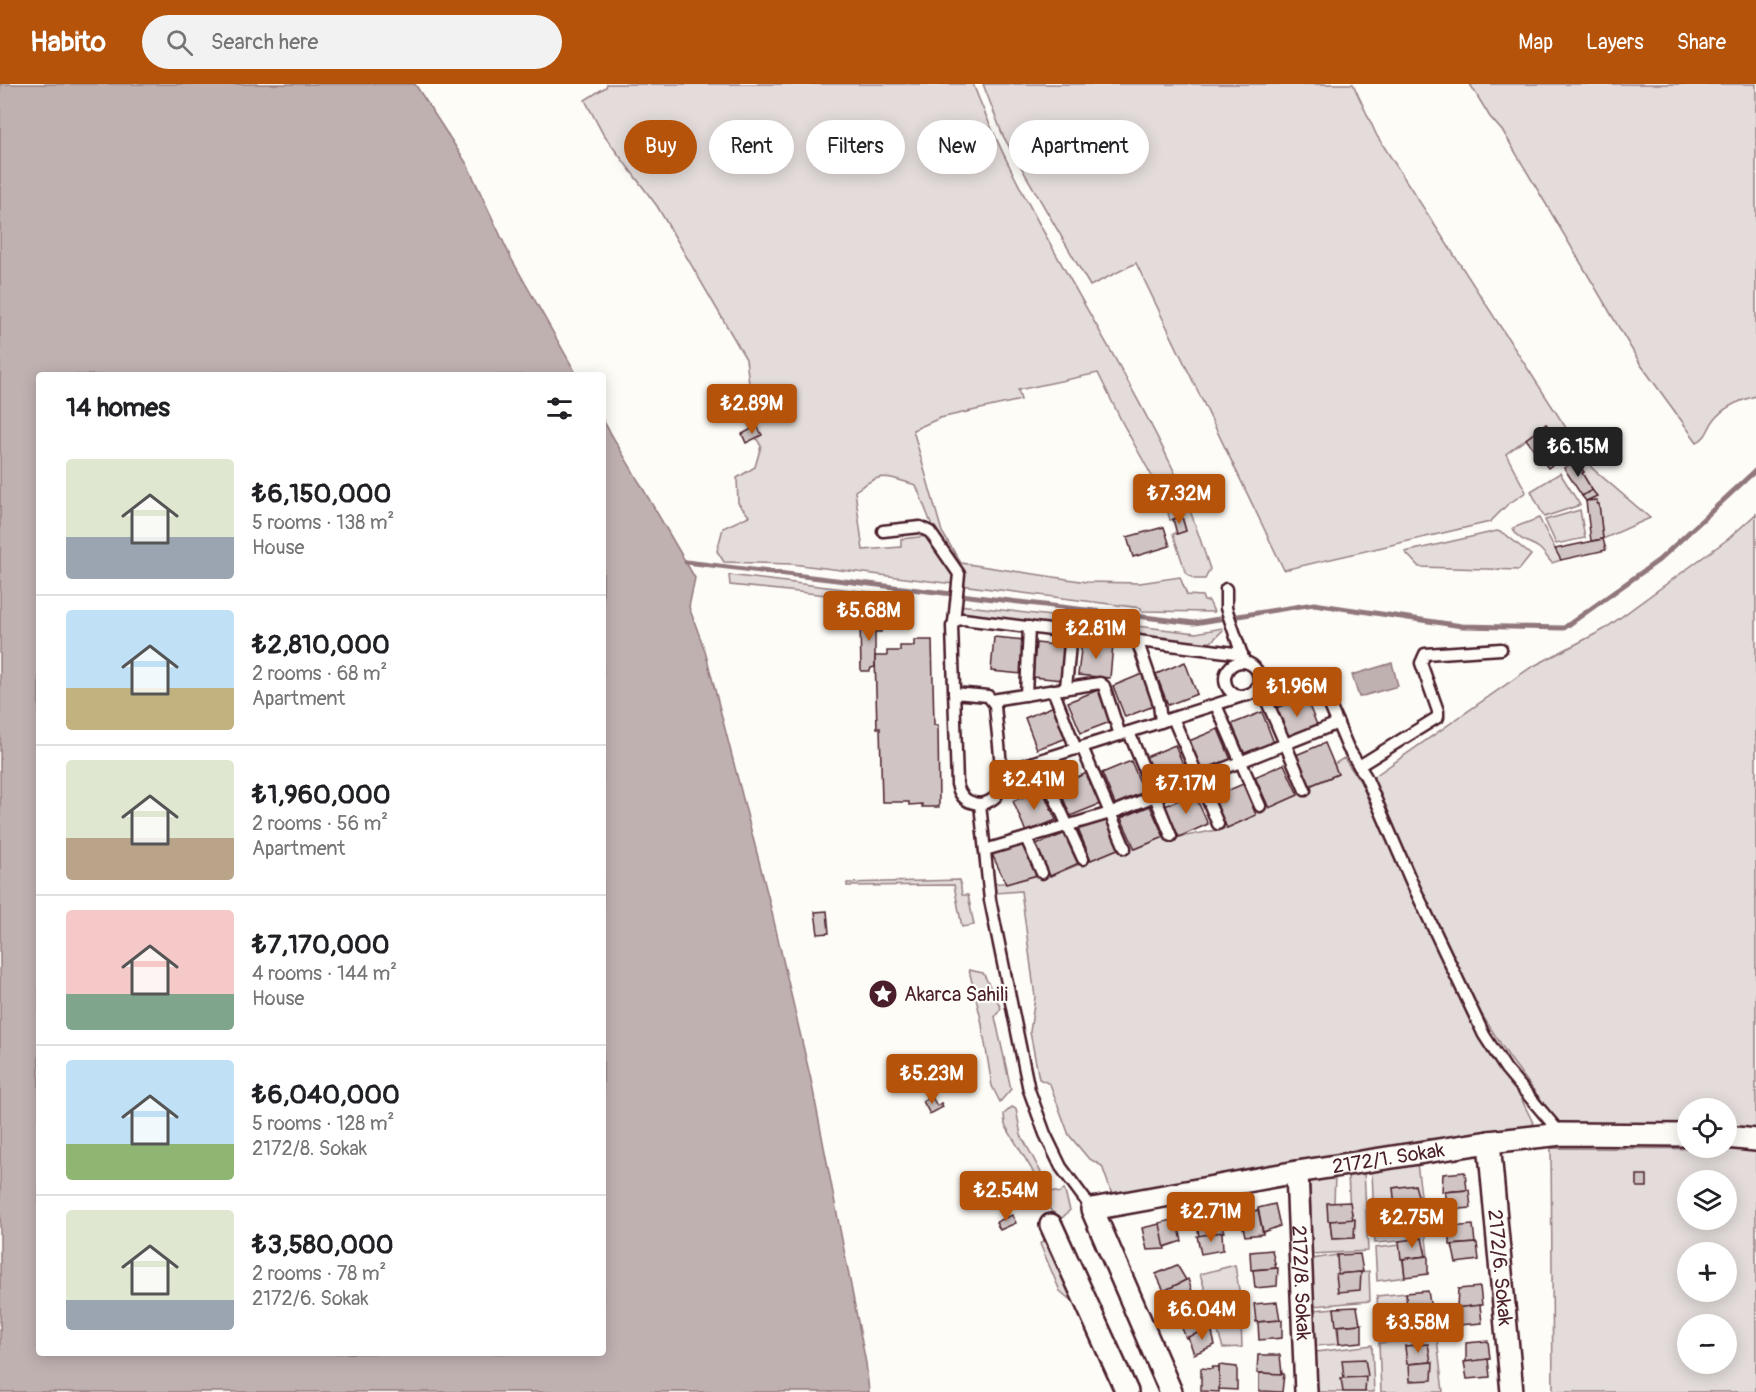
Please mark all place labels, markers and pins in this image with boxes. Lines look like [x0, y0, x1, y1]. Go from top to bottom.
pin: ₺2.89M [703, 384, 801, 435]
pin: ₺6.15M [1529, 427, 1627, 478]
pin: ₺7.32M [1130, 474, 1228, 525]
pin: ₺5.68M [820, 591, 918, 642]
pin: ₺2.81M [1047, 609, 1145, 660]
pin: ₺1.96M [1248, 667, 1346, 718]
pin: ₺2.41M [985, 760, 1083, 811]
pin: ₺7.17M [1137, 764, 1235, 815]
place icon: Akarca Sahili [867, 978, 899, 1010]
place label: Akarca Sahili [904, 982, 1008, 1007]
pin: ₺5.23M [883, 1054, 981, 1105]
pin: ₺2.54M [957, 1171, 1055, 1222]
pin: ₺2.71M [1162, 1192, 1260, 1243]
pin: ₺2.75M [1363, 1198, 1461, 1249]
pin: ₺6.04M [1153, 1290, 1251, 1341]
pin: ₺3.58M [1369, 1303, 1467, 1354]

